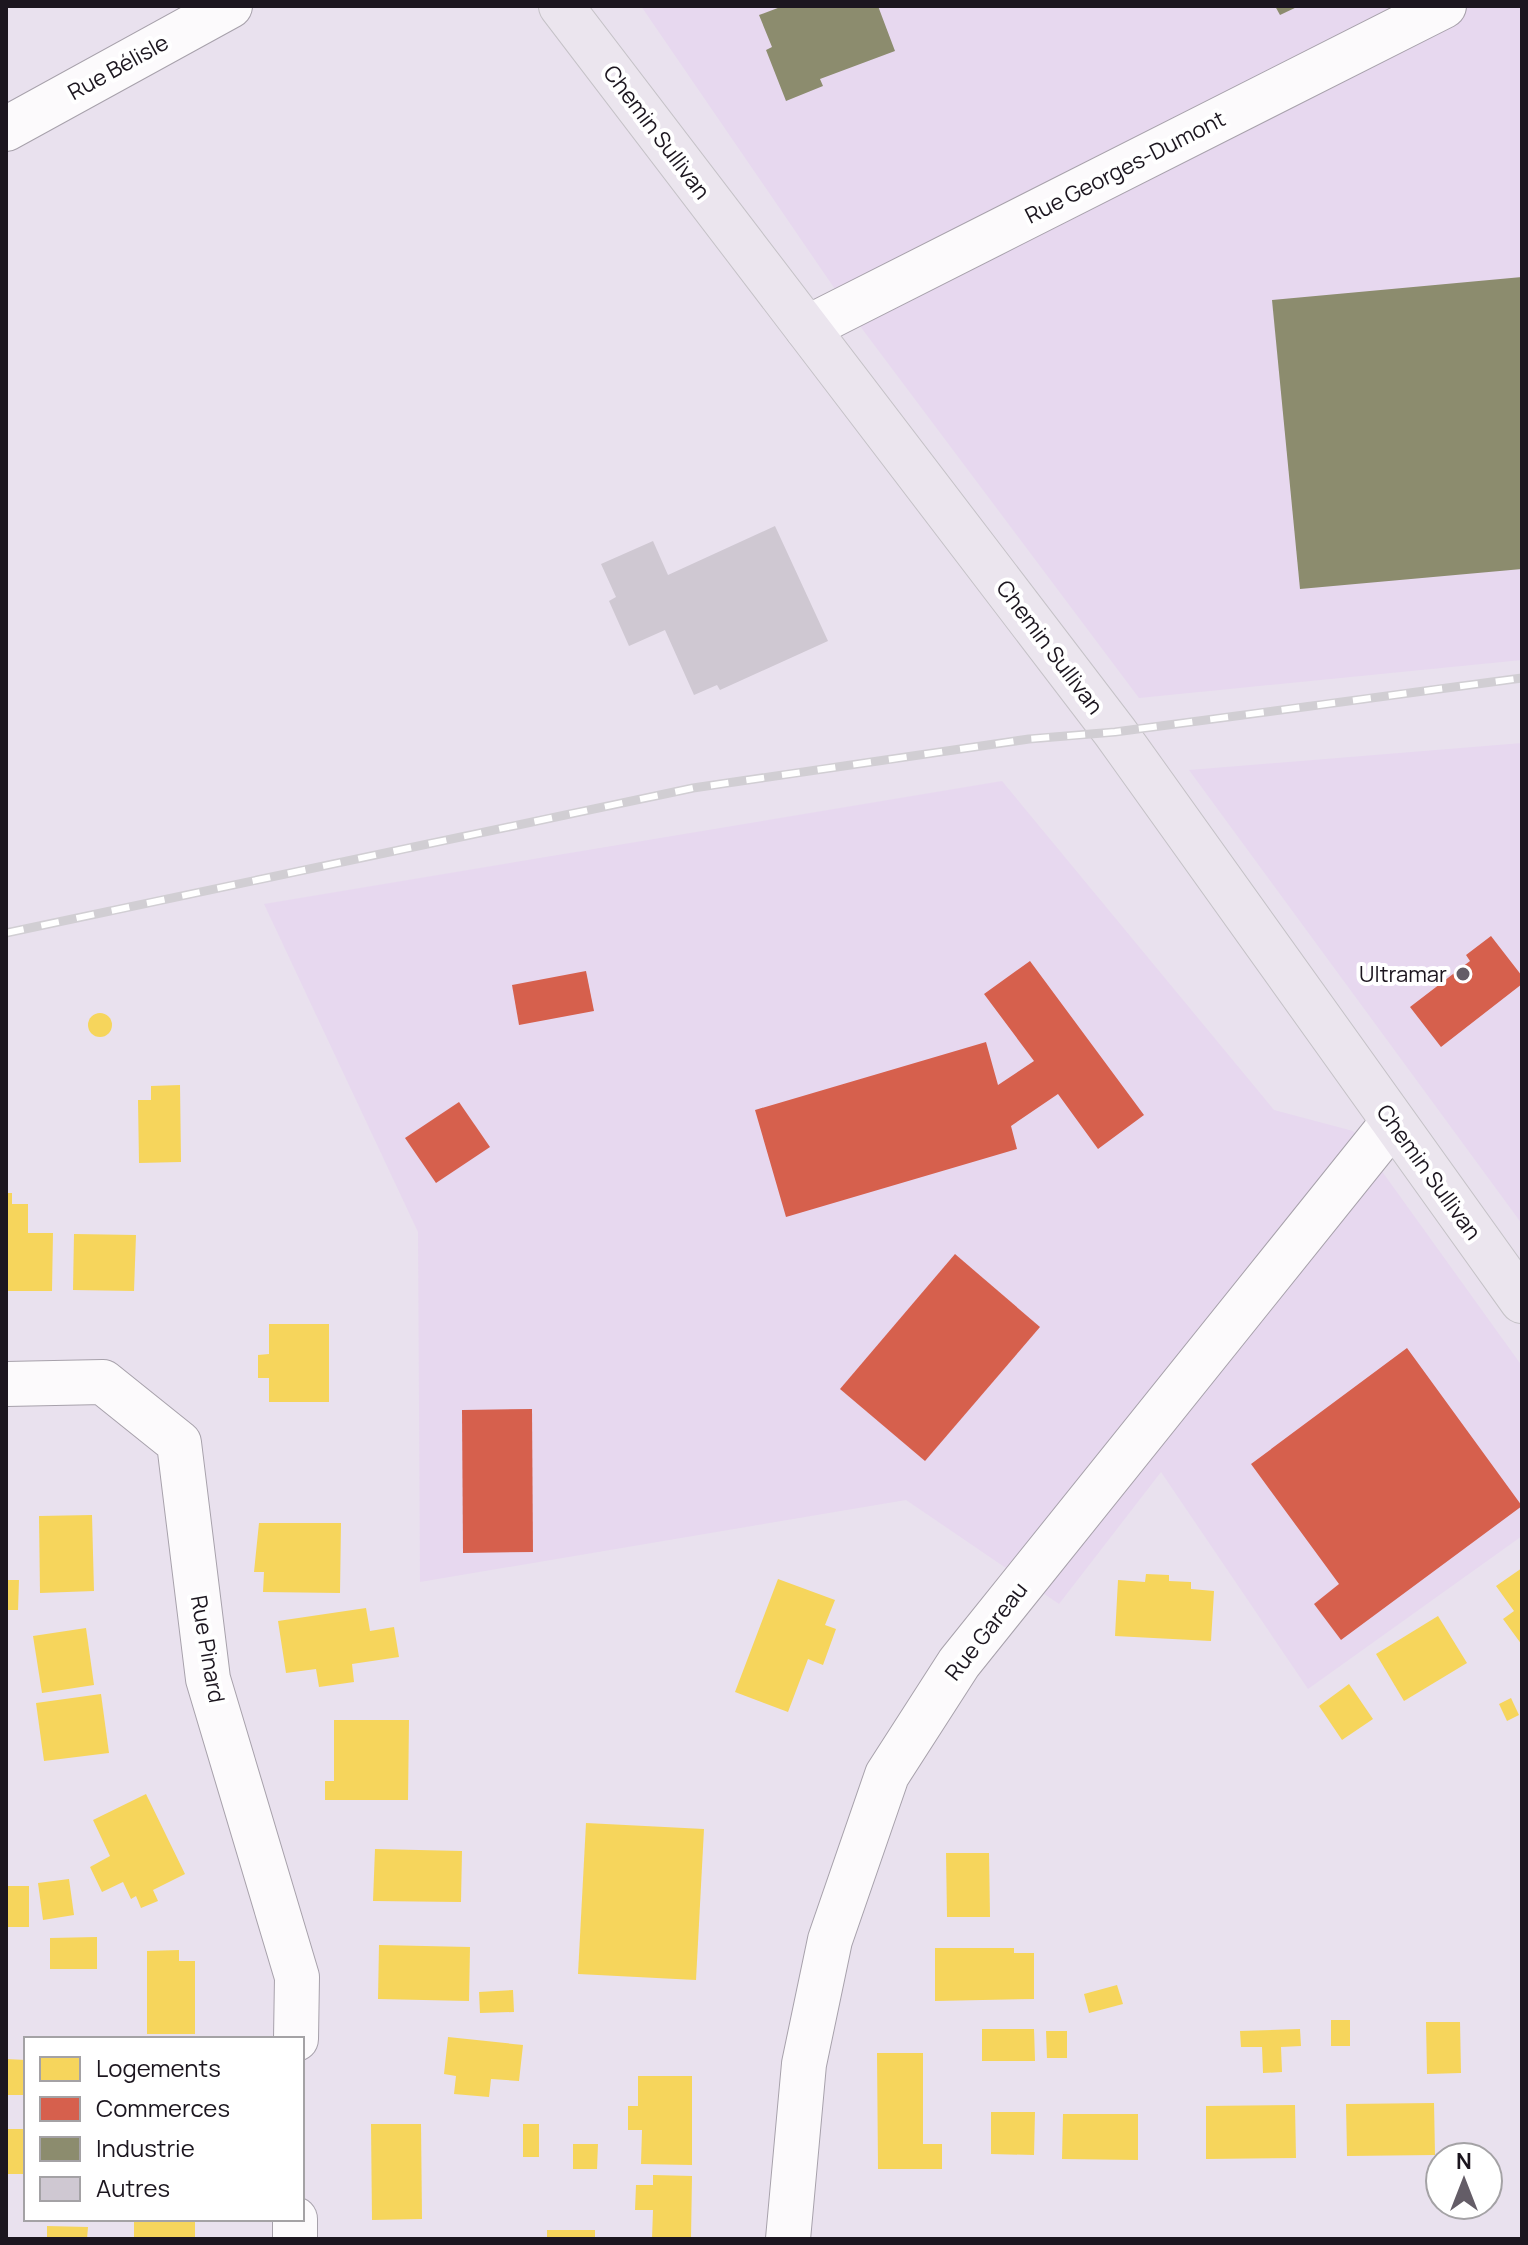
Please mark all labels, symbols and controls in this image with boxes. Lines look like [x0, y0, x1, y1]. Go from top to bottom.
street label: Rue Bélisle [62, 27, 174, 107]
street label: Chemin Sullivan [597, 59, 717, 205]
street label: Rue Georges-Dumont [1020, 103, 1230, 231]
street label: Chemin Sullivan [990, 574, 1110, 720]
place label: Ultramar [1359, 959, 1447, 989]
marker: Ultramar [1454, 965, 1472, 983]
street label: Chemin Sullivan [1370, 1098, 1488, 1246]
street label: Rue Gareau [938, 1575, 1034, 1687]
street label: Rue Pinard [184, 1593, 232, 1705]
legend [24, 2037, 304, 2221]
text: Logements [96, 2051, 221, 2084]
text: Commerces [96, 2091, 230, 2124]
text: Industrie [96, 2131, 195, 2164]
north arrow [1424, 2141, 1504, 2221]
text: N [1456, 2146, 1472, 2176]
text: Autres [96, 2171, 170, 2204]

